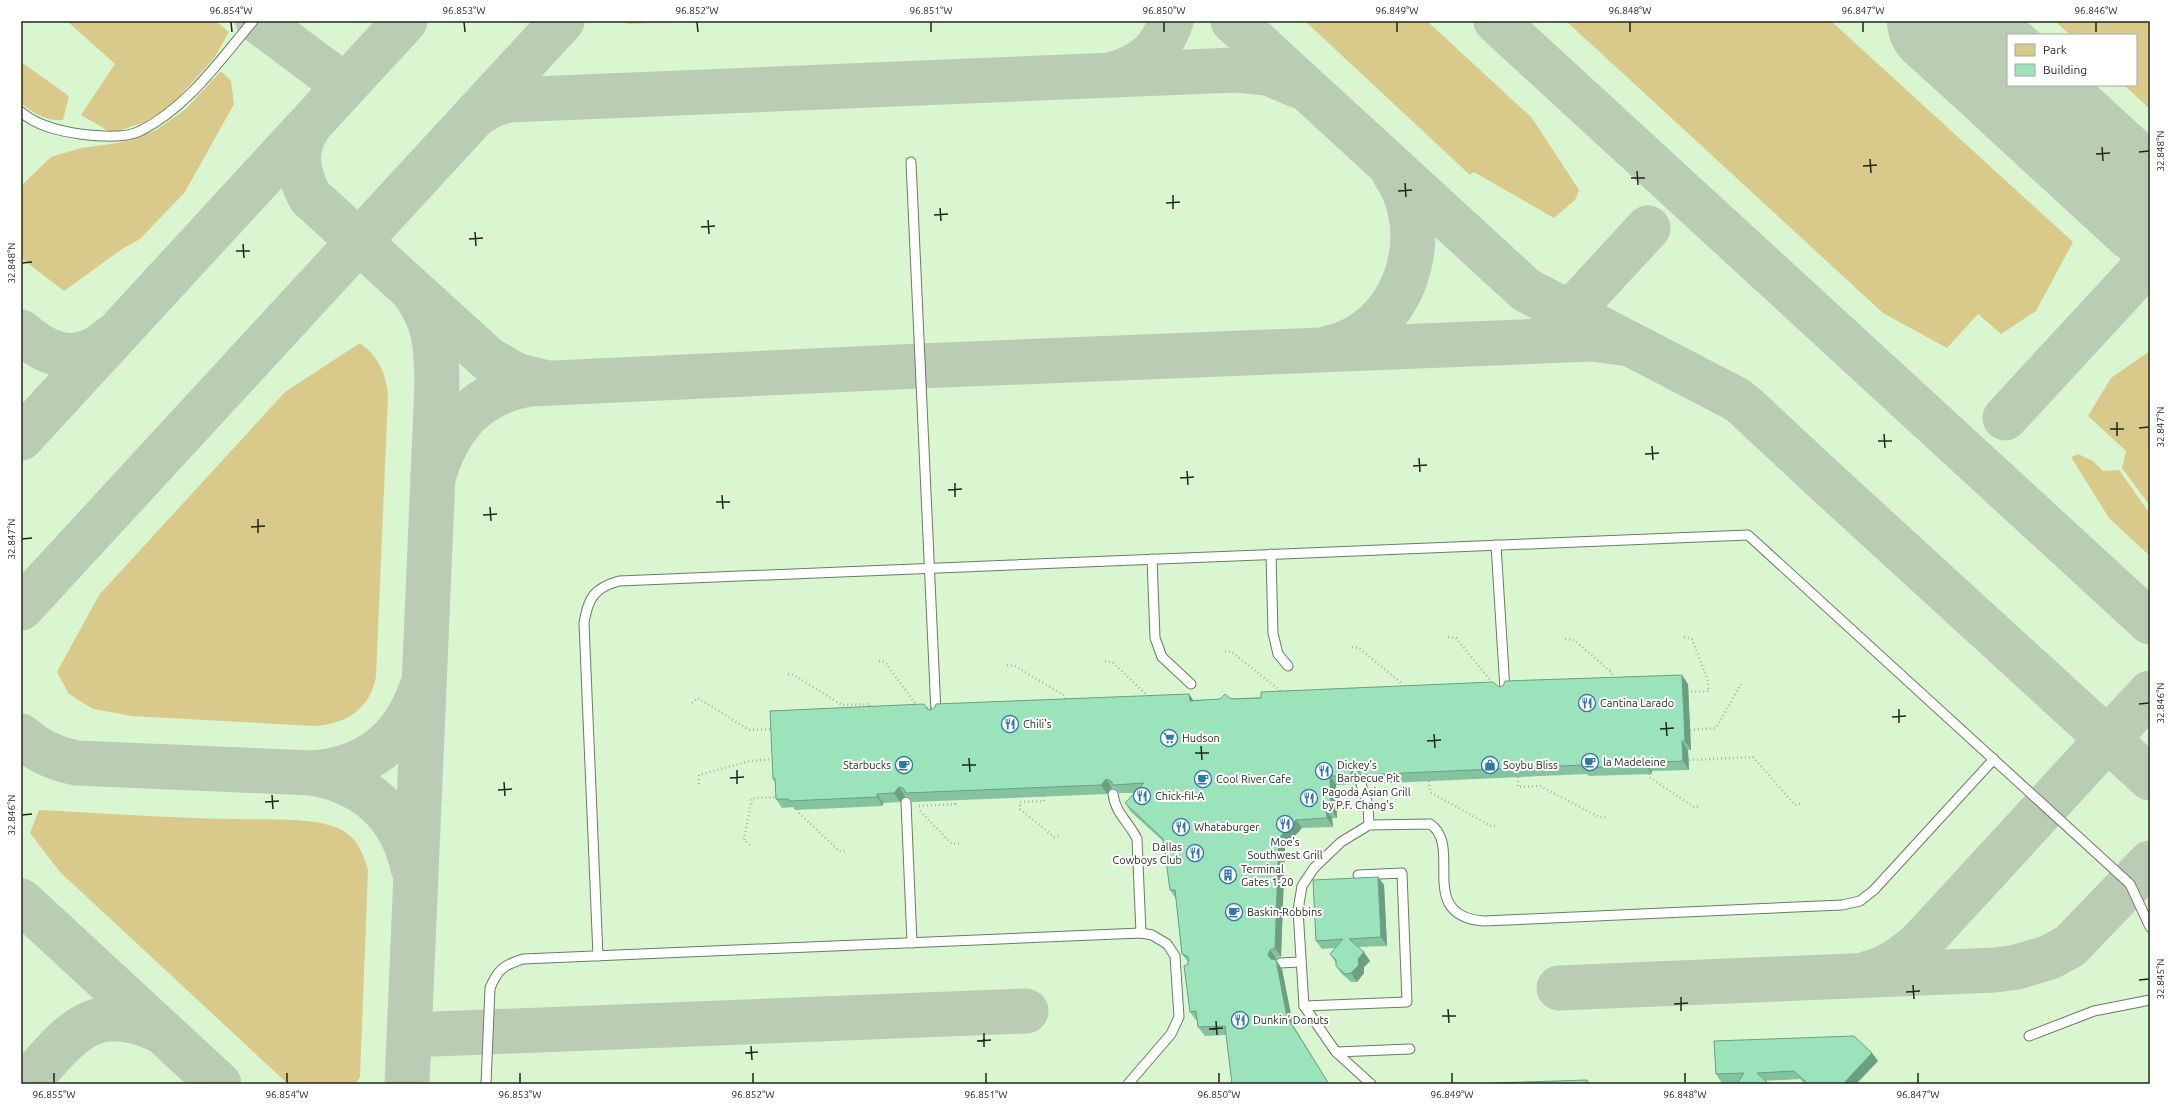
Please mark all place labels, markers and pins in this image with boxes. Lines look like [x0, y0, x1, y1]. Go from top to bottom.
restaurant icon: Cantina Larado [1577, 693, 1597, 713]
place label: Cantina Larado [1600, 697, 1674, 709]
restaurant icon: Chili’s [1000, 714, 1020, 734]
place label: Chili’s [1023, 718, 1052, 730]
supermarket icon: Hudson [1159, 728, 1179, 748]
place label: Hudson [1182, 732, 1220, 744]
cafe icon: la Madeleine [1580, 752, 1600, 772]
cafe icon: Starbucks [894, 755, 914, 775]
shop icon: Soybu Bliss [1480, 755, 1500, 775]
place label: la Madeleine [1603, 756, 1666, 768]
place label: Starbucks [843, 759, 891, 771]
place label: Dickey’s Barbecue Pit [1337, 759, 1401, 784]
place label: Soybu Bliss [1503, 759, 1558, 771]
restaurant icon: Dickey’s Barbecue Pit [1314, 761, 1334, 781]
cafe icon: Cool River Cafe [1193, 769, 1213, 789]
place label: Cool River Cafe [1216, 773, 1291, 785]
restaurant icon: Chick-fil-A [1132, 786, 1152, 806]
place label: Pagoda Asian Grill by P.F. Chang's [1322, 786, 1411, 811]
restaurant icon: Pagoda Asian Grill by P.F. Chang's [1299, 788, 1319, 808]
place label: Chick-fil-A [1155, 790, 1205, 802]
restaurant icon: Moe’s Southwest Grill [1275, 814, 1295, 834]
restaurant icon: Whataburger [1171, 817, 1191, 837]
place label: Whataburger [1194, 821, 1260, 833]
place label: Moe’s Southwest Grill [1247, 836, 1323, 861]
place label: Dallas Cowboys Club [1113, 841, 1182, 866]
restaurant icon: Dallas Cowboys Club [1185, 843, 1205, 863]
place label: Terminal Gates 1-20 [1241, 863, 1293, 888]
building icon: Terminal Gates 1-20 [1218, 865, 1238, 885]
cafe icon: Baskin-Robbins [1224, 902, 1244, 922]
place label: Baskin-Robbins [1247, 906, 1322, 918]
restaurant icon: Dunkin’ Donuts [1230, 1010, 1250, 1030]
place label: Dunkin’ Donuts [1253, 1014, 1329, 1026]

